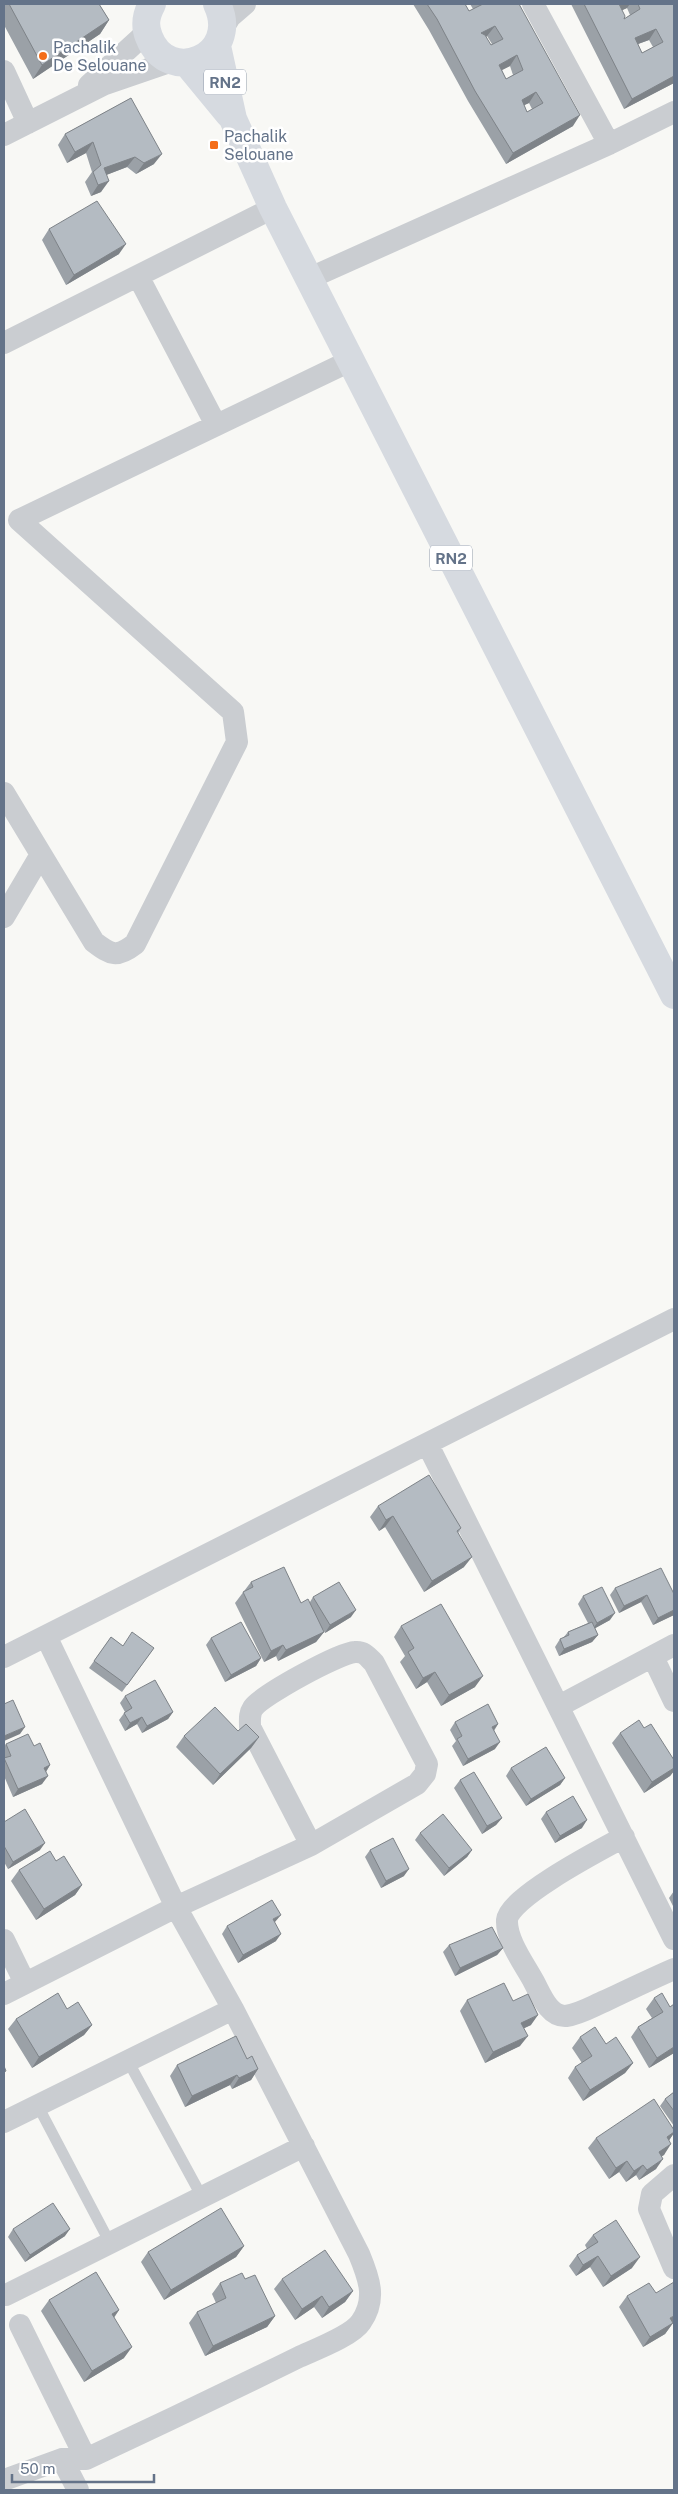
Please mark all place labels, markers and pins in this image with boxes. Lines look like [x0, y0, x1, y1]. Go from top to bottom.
place label: Pachalik De Selouane [53, 38, 147, 75]
marker: Pachalik De Selouane [37, 50, 49, 62]
place label: Pachalik Selouane [224, 127, 294, 164]
marker: Pachalik Selouane [208, 139, 220, 151]

